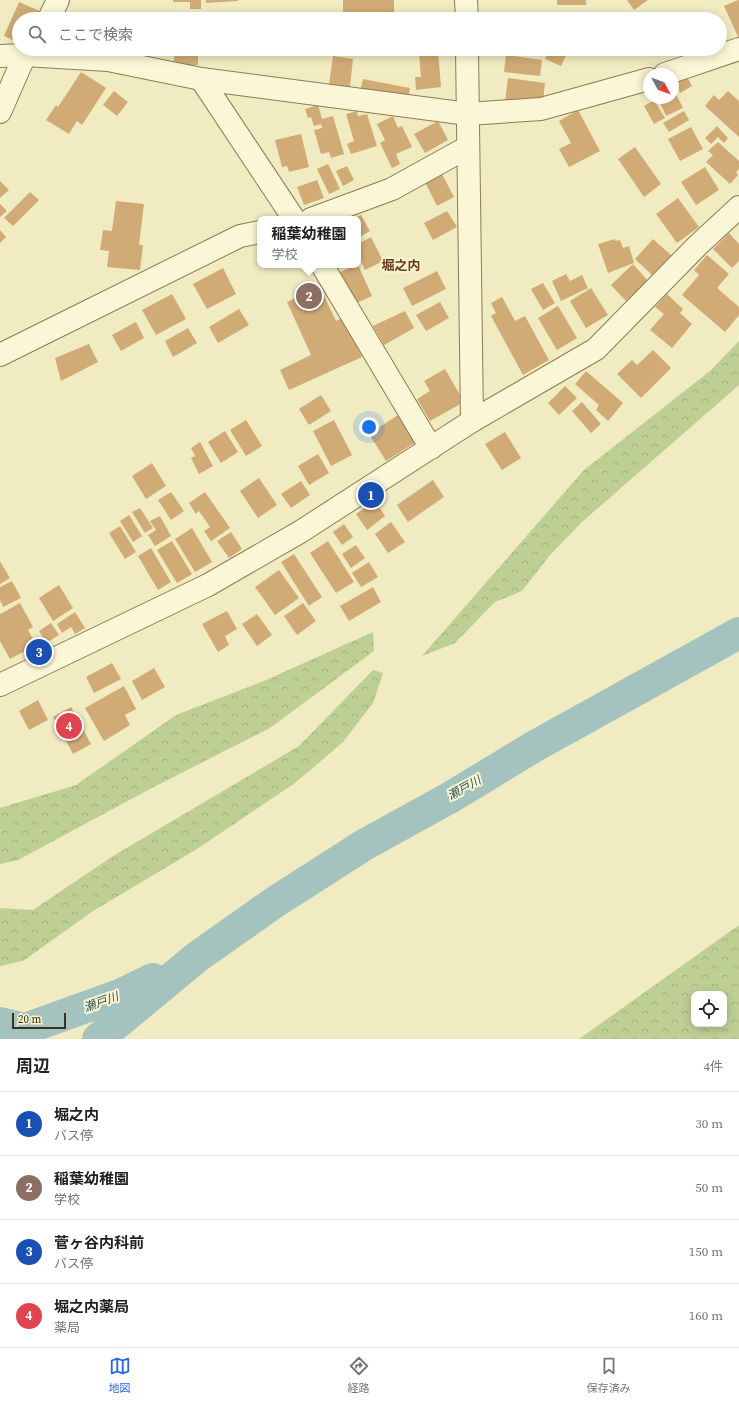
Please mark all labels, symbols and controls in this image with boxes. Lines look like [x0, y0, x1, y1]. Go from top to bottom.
search box [12, 12, 727, 56]
icon: search [26, 23, 48, 45]
text: ここで検索 [58, 24, 133, 45]
north arrow [643, 68, 679, 104]
popup [257, 216, 361, 268]
text: 稲葉幼稚園 [271, 223, 347, 244]
text: 学校 [271, 246, 298, 263]
district label: 堀之内 [381, 257, 421, 274]
pin: 2 [296, 281, 322, 311]
your location [359, 417, 379, 437]
pin: 1 [358, 480, 384, 510]
pin: 3 [26, 637, 52, 667]
pin: 4 [56, 711, 82, 741]
water label: 瀬戸川 [444, 771, 485, 804]
water label: 瀬戸川 [81, 988, 123, 1016]
map controls [691, 991, 727, 1027]
button: locate [691, 991, 727, 1027]
scale bar [12, 1011, 66, 1030]
text: 20 m [18, 1012, 41, 1027]
text: 周辺 [16, 1054, 50, 1078]
text: 4件 [703, 1058, 723, 1075]
text: 堀之内 [54, 1104, 99, 1125]
text: 1 [25, 1115, 33, 1132]
text: 30 m [695, 1115, 723, 1132]
text: バス停 [54, 1127, 93, 1144]
text: 稲葉幼稚園 [54, 1168, 129, 1189]
text: 2 [25, 1179, 33, 1196]
text: 50 m [695, 1179, 723, 1196]
text: 学校 [54, 1191, 80, 1208]
text: 菅ヶ谷内科前 [54, 1232, 144, 1253]
text: 3 [25, 1243, 33, 1260]
text: 150 m [689, 1243, 723, 1260]
text: バス停 [54, 1255, 93, 1272]
text: 堀之内薬局 [54, 1296, 129, 1317]
text: 4 [25, 1307, 33, 1324]
text: 160 m [689, 1307, 723, 1324]
text: 薬局 [54, 1319, 80, 1336]
tab: 地図 [109, 1355, 131, 1396]
tab: 経路 [348, 1355, 370, 1396]
tab: 保存済み [587, 1355, 631, 1396]

